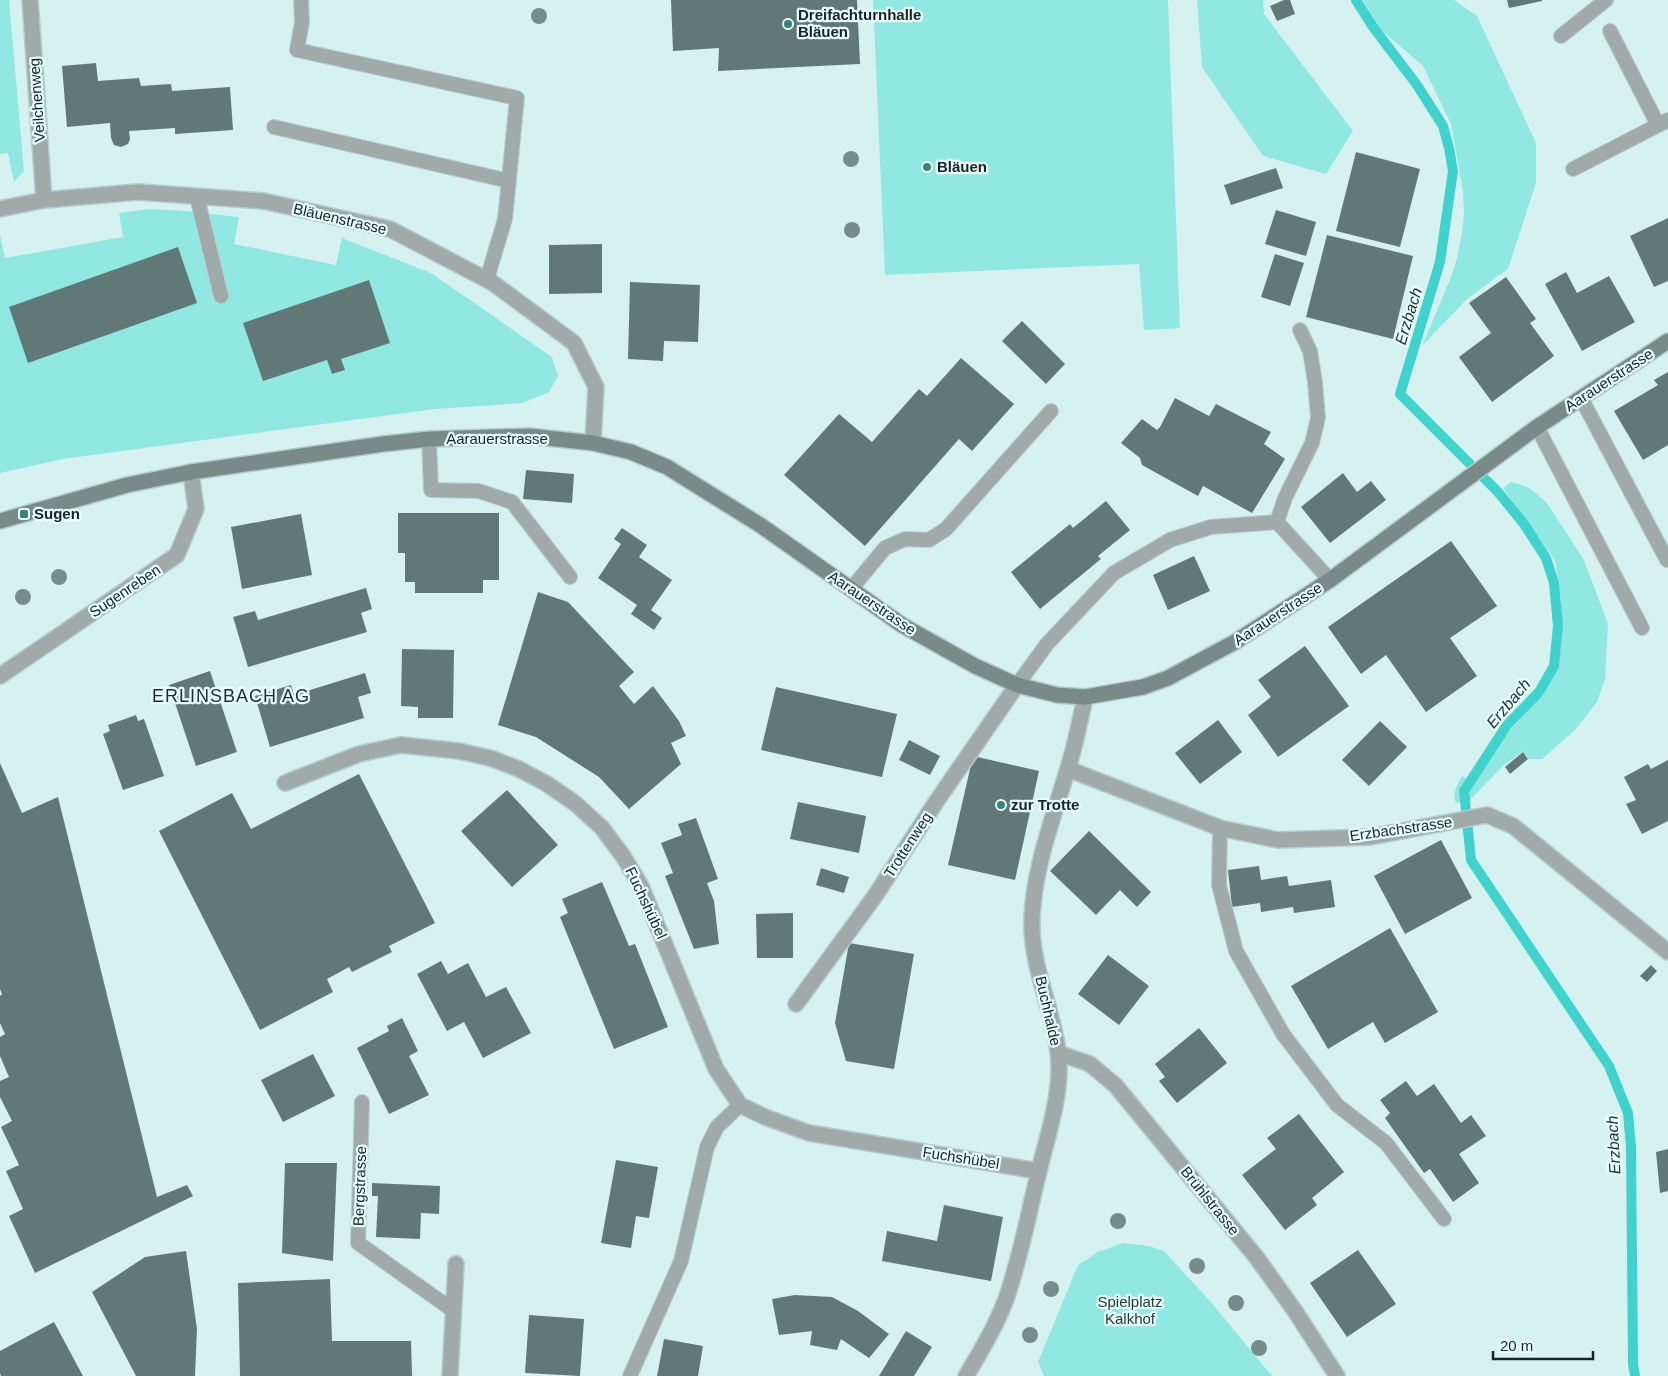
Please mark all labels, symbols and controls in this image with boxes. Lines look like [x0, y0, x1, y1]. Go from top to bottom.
place label: Dreifachturnhalle Bläuen [798, 6, 921, 40]
marker: Dreifachturnhalle Bläuen [782, 18, 794, 30]
street label: Veilchenweg [25, 57, 48, 143]
place label: Bläuen [937, 158, 987, 175]
marker: Bläuen [921, 161, 933, 173]
street label: Bläuenstrasse [292, 200, 388, 237]
water label: Erzbach [1392, 286, 1425, 347]
street label: Aarauerstrasse [1561, 345, 1656, 414]
street label: Aarauerstrasse [446, 430, 548, 447]
place label: Sugen [34, 505, 80, 522]
marker: Sugen [18, 508, 30, 520]
street label: Sugenreben [86, 561, 163, 620]
street label: Aarauerstrasse [825, 567, 919, 638]
street label: Aarauerstrasse [1230, 579, 1325, 648]
water label: Erzbach [1483, 675, 1534, 731]
district label: ERLINSBACH AG [152, 686, 310, 706]
place label: zur Trotte [1011, 796, 1079, 813]
marker: zur Trotte [995, 799, 1007, 811]
street label: Trottenweg [880, 809, 935, 881]
street label: Erzbachstrasse [1349, 813, 1453, 844]
street label: Fuchshübel [622, 864, 671, 942]
street label: Buchhalde [1032, 974, 1065, 1047]
water label: Erzbach [1603, 1115, 1624, 1175]
street label: Fuchshübel [921, 1143, 1001, 1172]
street label: Bergstrasse [350, 1146, 369, 1226]
street label: Brühlstrasse [1178, 1163, 1243, 1238]
park label: Spielplatz Kalkhof [1097, 1293, 1163, 1327]
scale bar [1493, 1328, 1593, 1360]
text: 20 m [1500, 1337, 1533, 1354]

